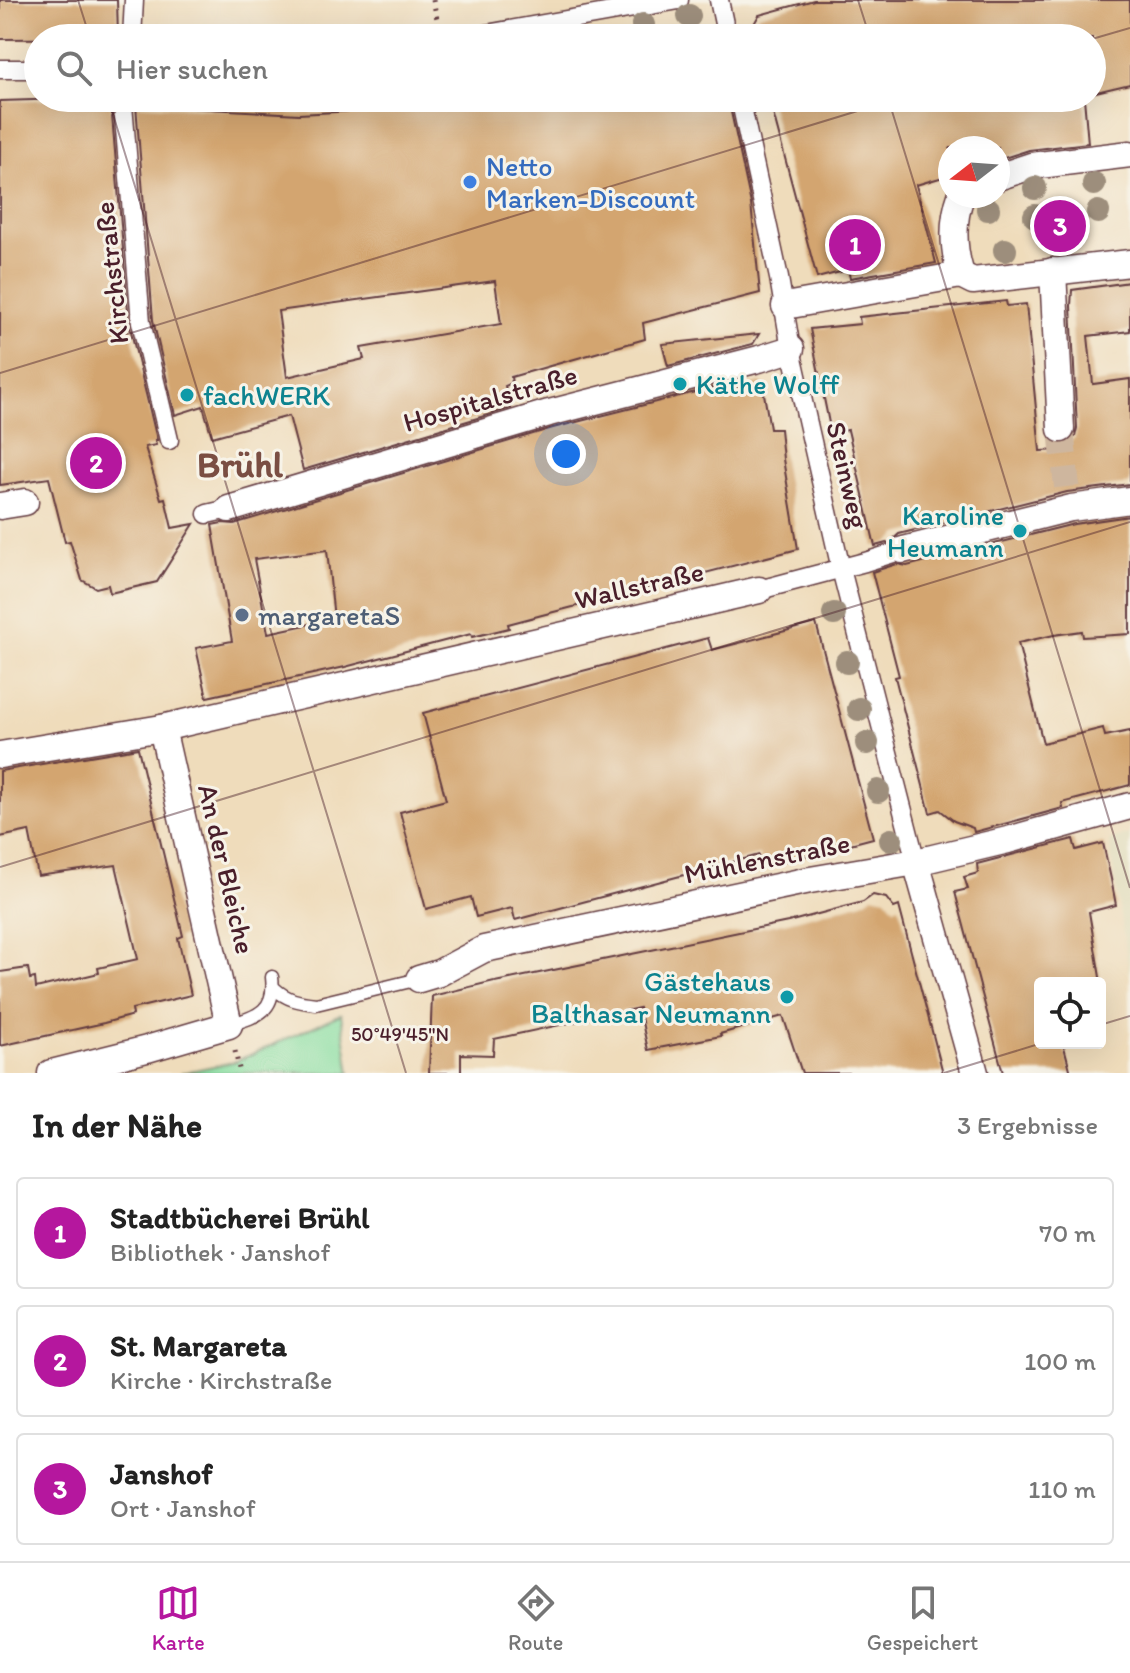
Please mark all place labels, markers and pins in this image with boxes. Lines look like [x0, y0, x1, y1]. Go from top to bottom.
place label: Netto Marken-Discount [486, 149, 695, 215]
marker: Netto Marken-Discount [461, 173, 479, 191]
pin: 3 [1034, 196, 1086, 256]
pin: 1 [829, 215, 881, 275]
place label: Käthe Wolff [696, 367, 840, 401]
marker: Käthe Wolff [671, 375, 689, 393]
place label: fachWERK [203, 378, 330, 412]
marker: fachWERK [178, 386, 196, 404]
pin: 2 [70, 433, 122, 493]
place label: Karoline Heumann [887, 498, 1004, 564]
marker: Karoline Heumann [1011, 522, 1029, 540]
place label: margaretaS [258, 598, 400, 632]
marker: margaretaS [233, 606, 251, 624]
place label: Gästehaus Balthasar Neumann [531, 964, 771, 1030]
marker: Gästehaus Balthasar Neumann [778, 988, 796, 1006]

